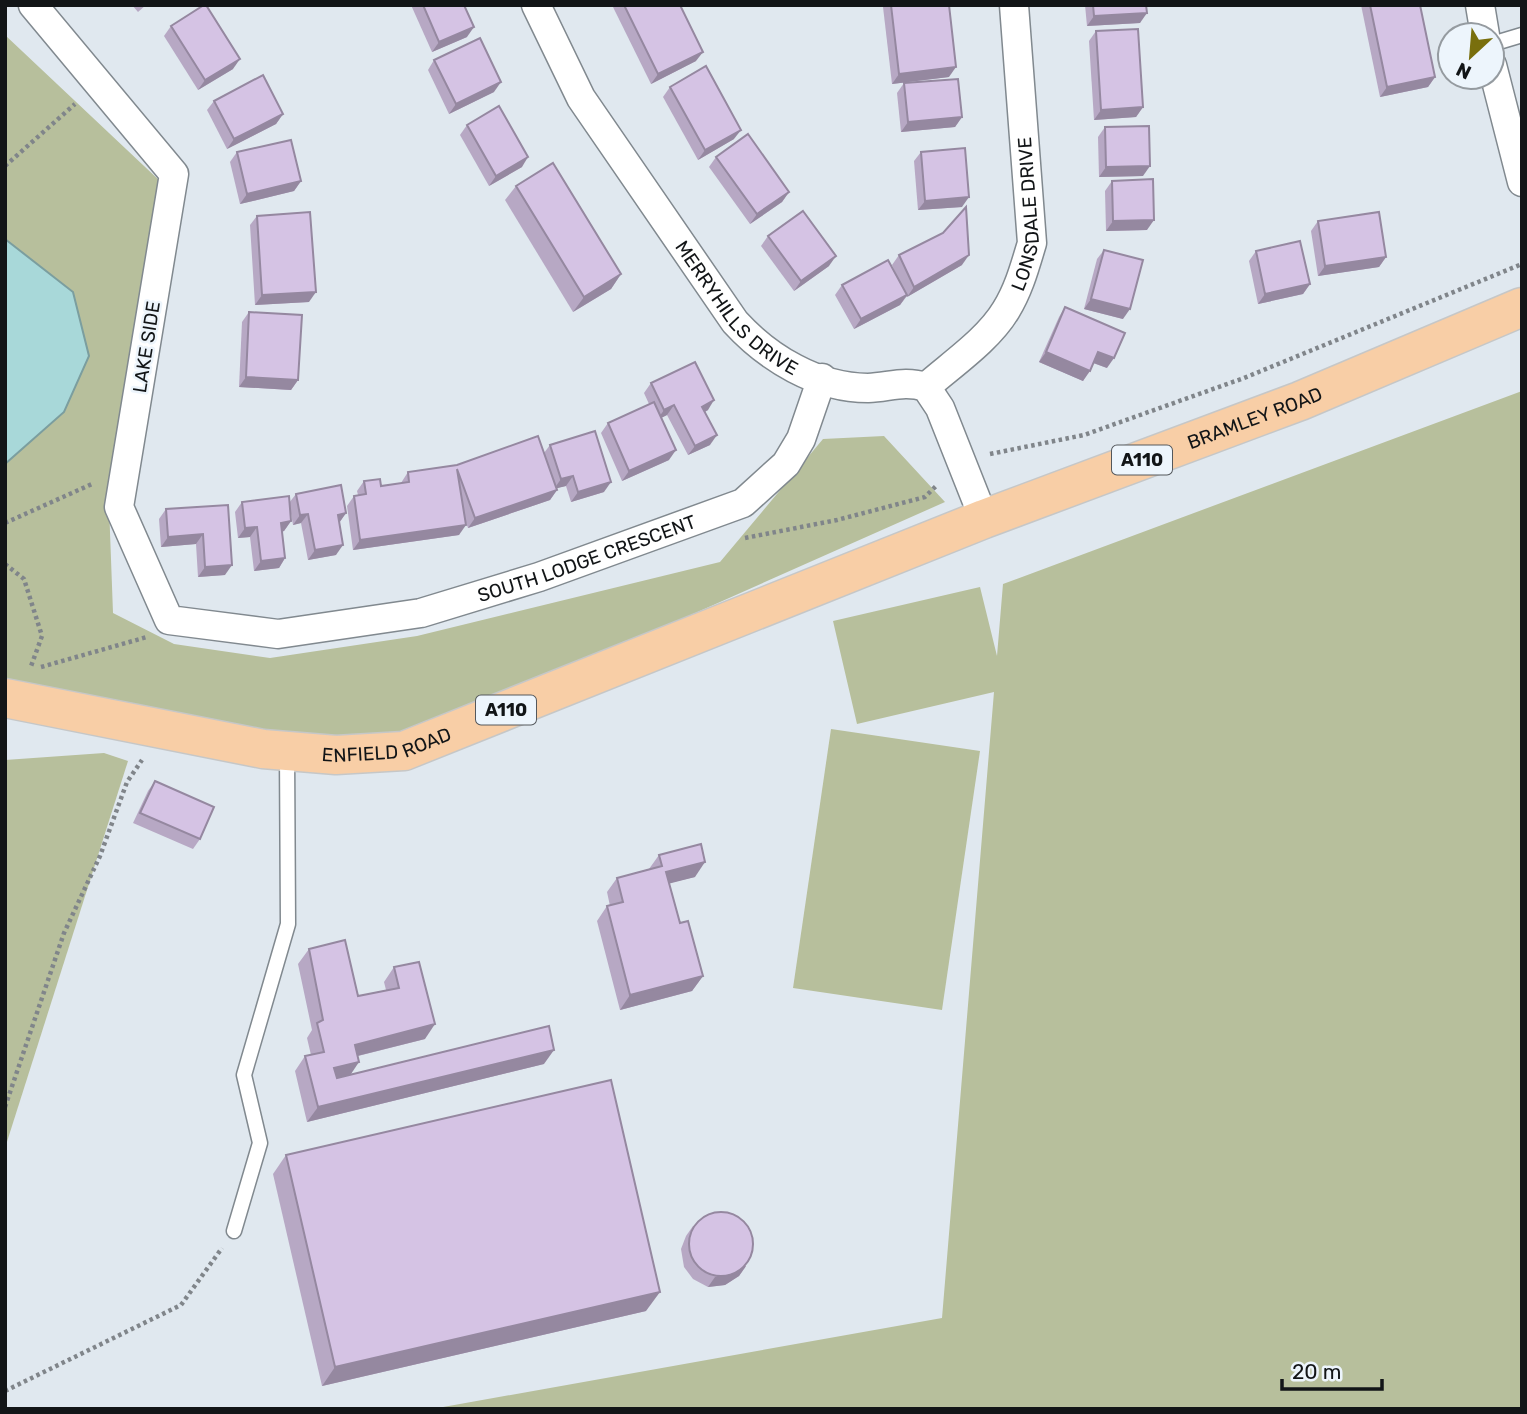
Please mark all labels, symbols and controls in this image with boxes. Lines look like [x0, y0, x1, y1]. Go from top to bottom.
north arrow [1436, 21, 1506, 91]
text: N [1453, 57, 1475, 84]
street label: LONSDALE DRIVE [1006, 136, 1044, 294]
street label: MERRYHILLS DRIVE [670, 236, 802, 380]
street label: LAKE SIDE [128, 300, 165, 395]
street label: BRAMLEY ROAD [1184, 382, 1326, 454]
road number: A110 [1112, 446, 1172, 474]
street label: SOUTH LODGE CRESCENT [475, 510, 699, 607]
road number: A110 [476, 696, 536, 724]
street label: ENFIELD ROAD [321, 722, 454, 767]
scale bar [1282, 1348, 1382, 1392]
text: 20 m [1292, 1359, 1341, 1384]

